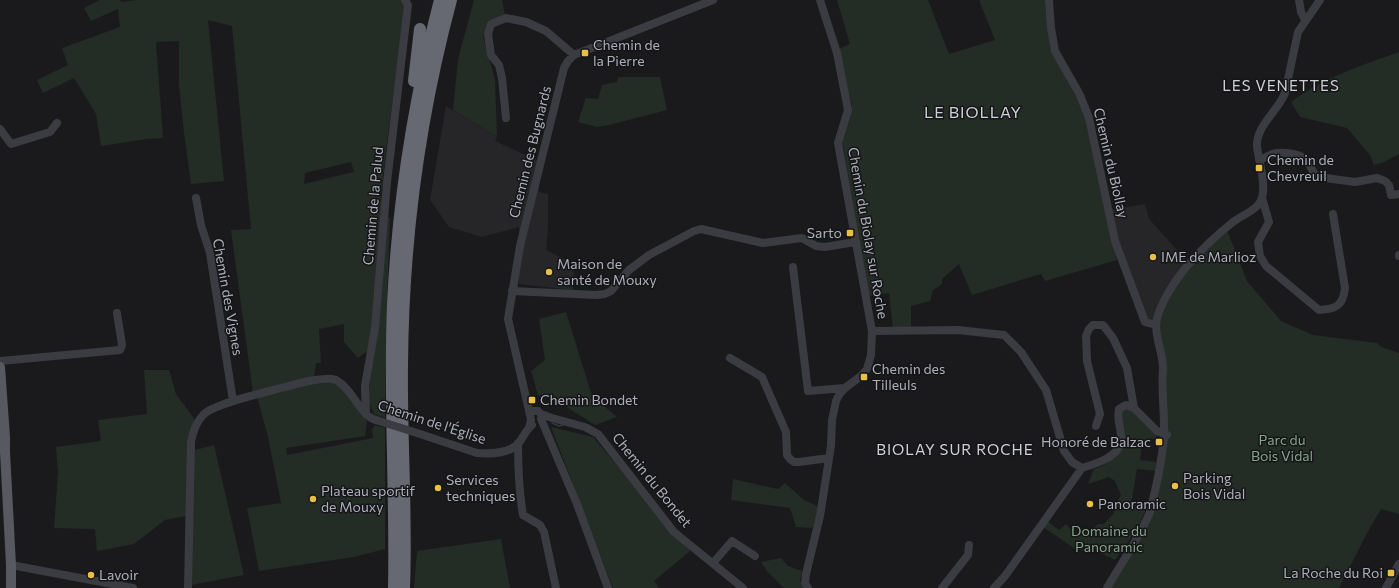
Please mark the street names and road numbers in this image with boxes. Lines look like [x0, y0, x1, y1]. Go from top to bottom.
street label: Chemin des Bugnards [505, 84, 554, 220]
street label: Chemin du Biollay [1091, 106, 1132, 220]
street label: Chemin de la Palud [359, 146, 386, 266]
street label: Chemin du Biolay sur Roche [845, 146, 892, 320]
street label: Chemin des Vignes [210, 237, 247, 357]
street label: Chemin de l'Église [376, 396, 488, 447]
street label: Chemin du Bondet [609, 429, 696, 531]

